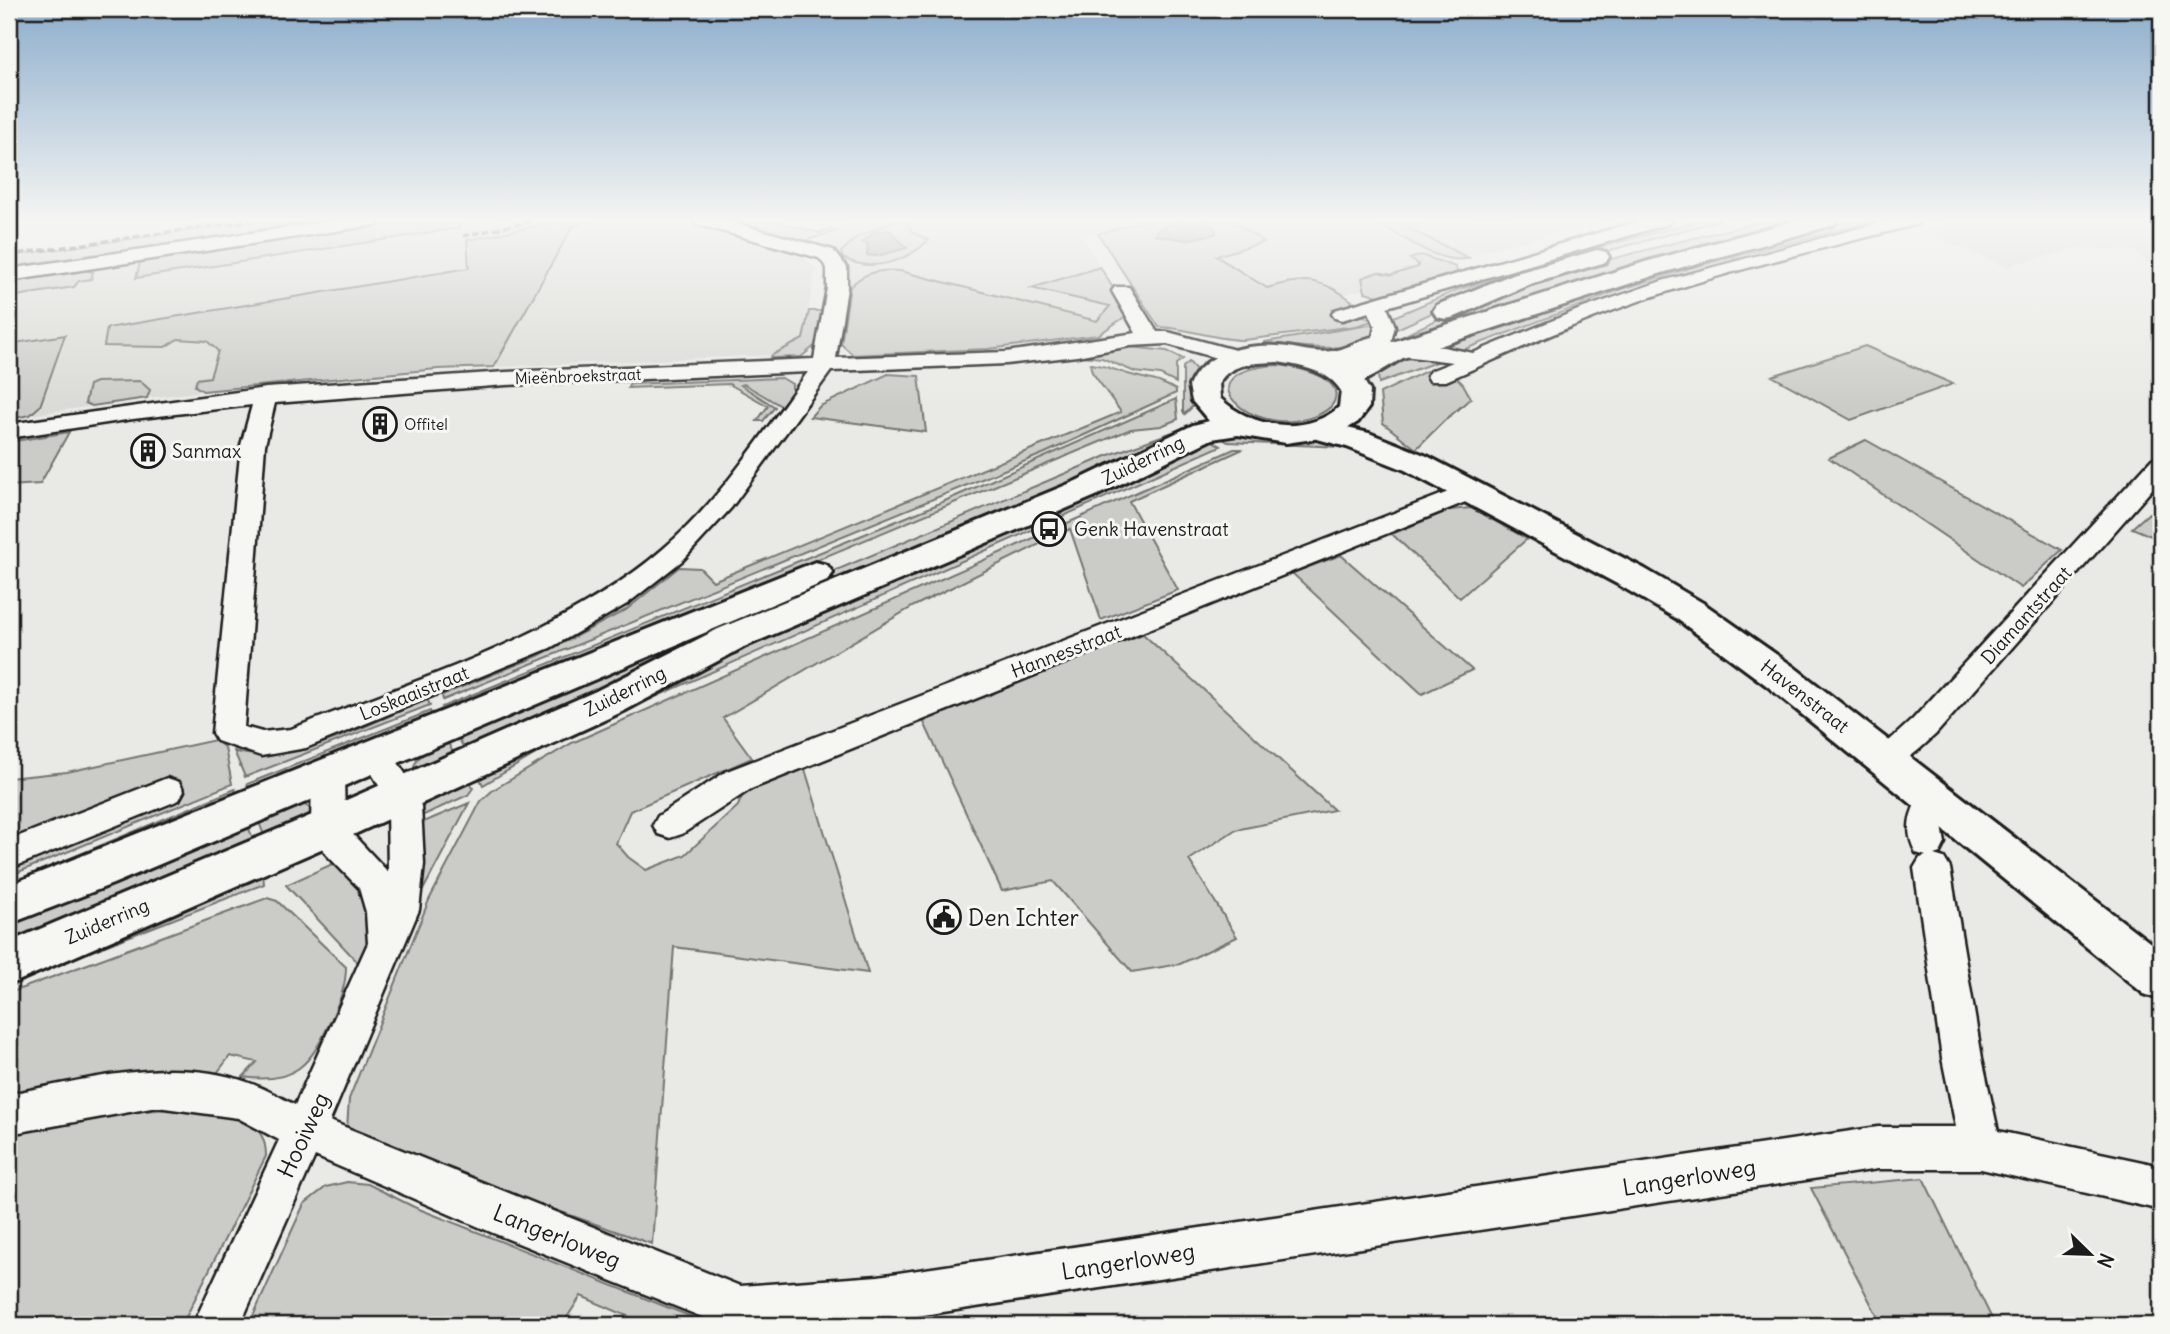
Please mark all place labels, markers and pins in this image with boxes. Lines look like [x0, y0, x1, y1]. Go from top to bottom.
building icon: Offitel [361, 405, 399, 443]
place label: Offitel [404, 414, 448, 434]
building icon: Sanmax [129, 432, 167, 470]
place label: Sanmax [172, 439, 242, 463]
bus stop icon: Genk Havenstraat [1030, 510, 1068, 548]
place label: Genk Havenstraat [1074, 517, 1229, 541]
public building icon: Den Ichter [925, 898, 963, 936]
place label: Den Ichter [968, 903, 1080, 932]

